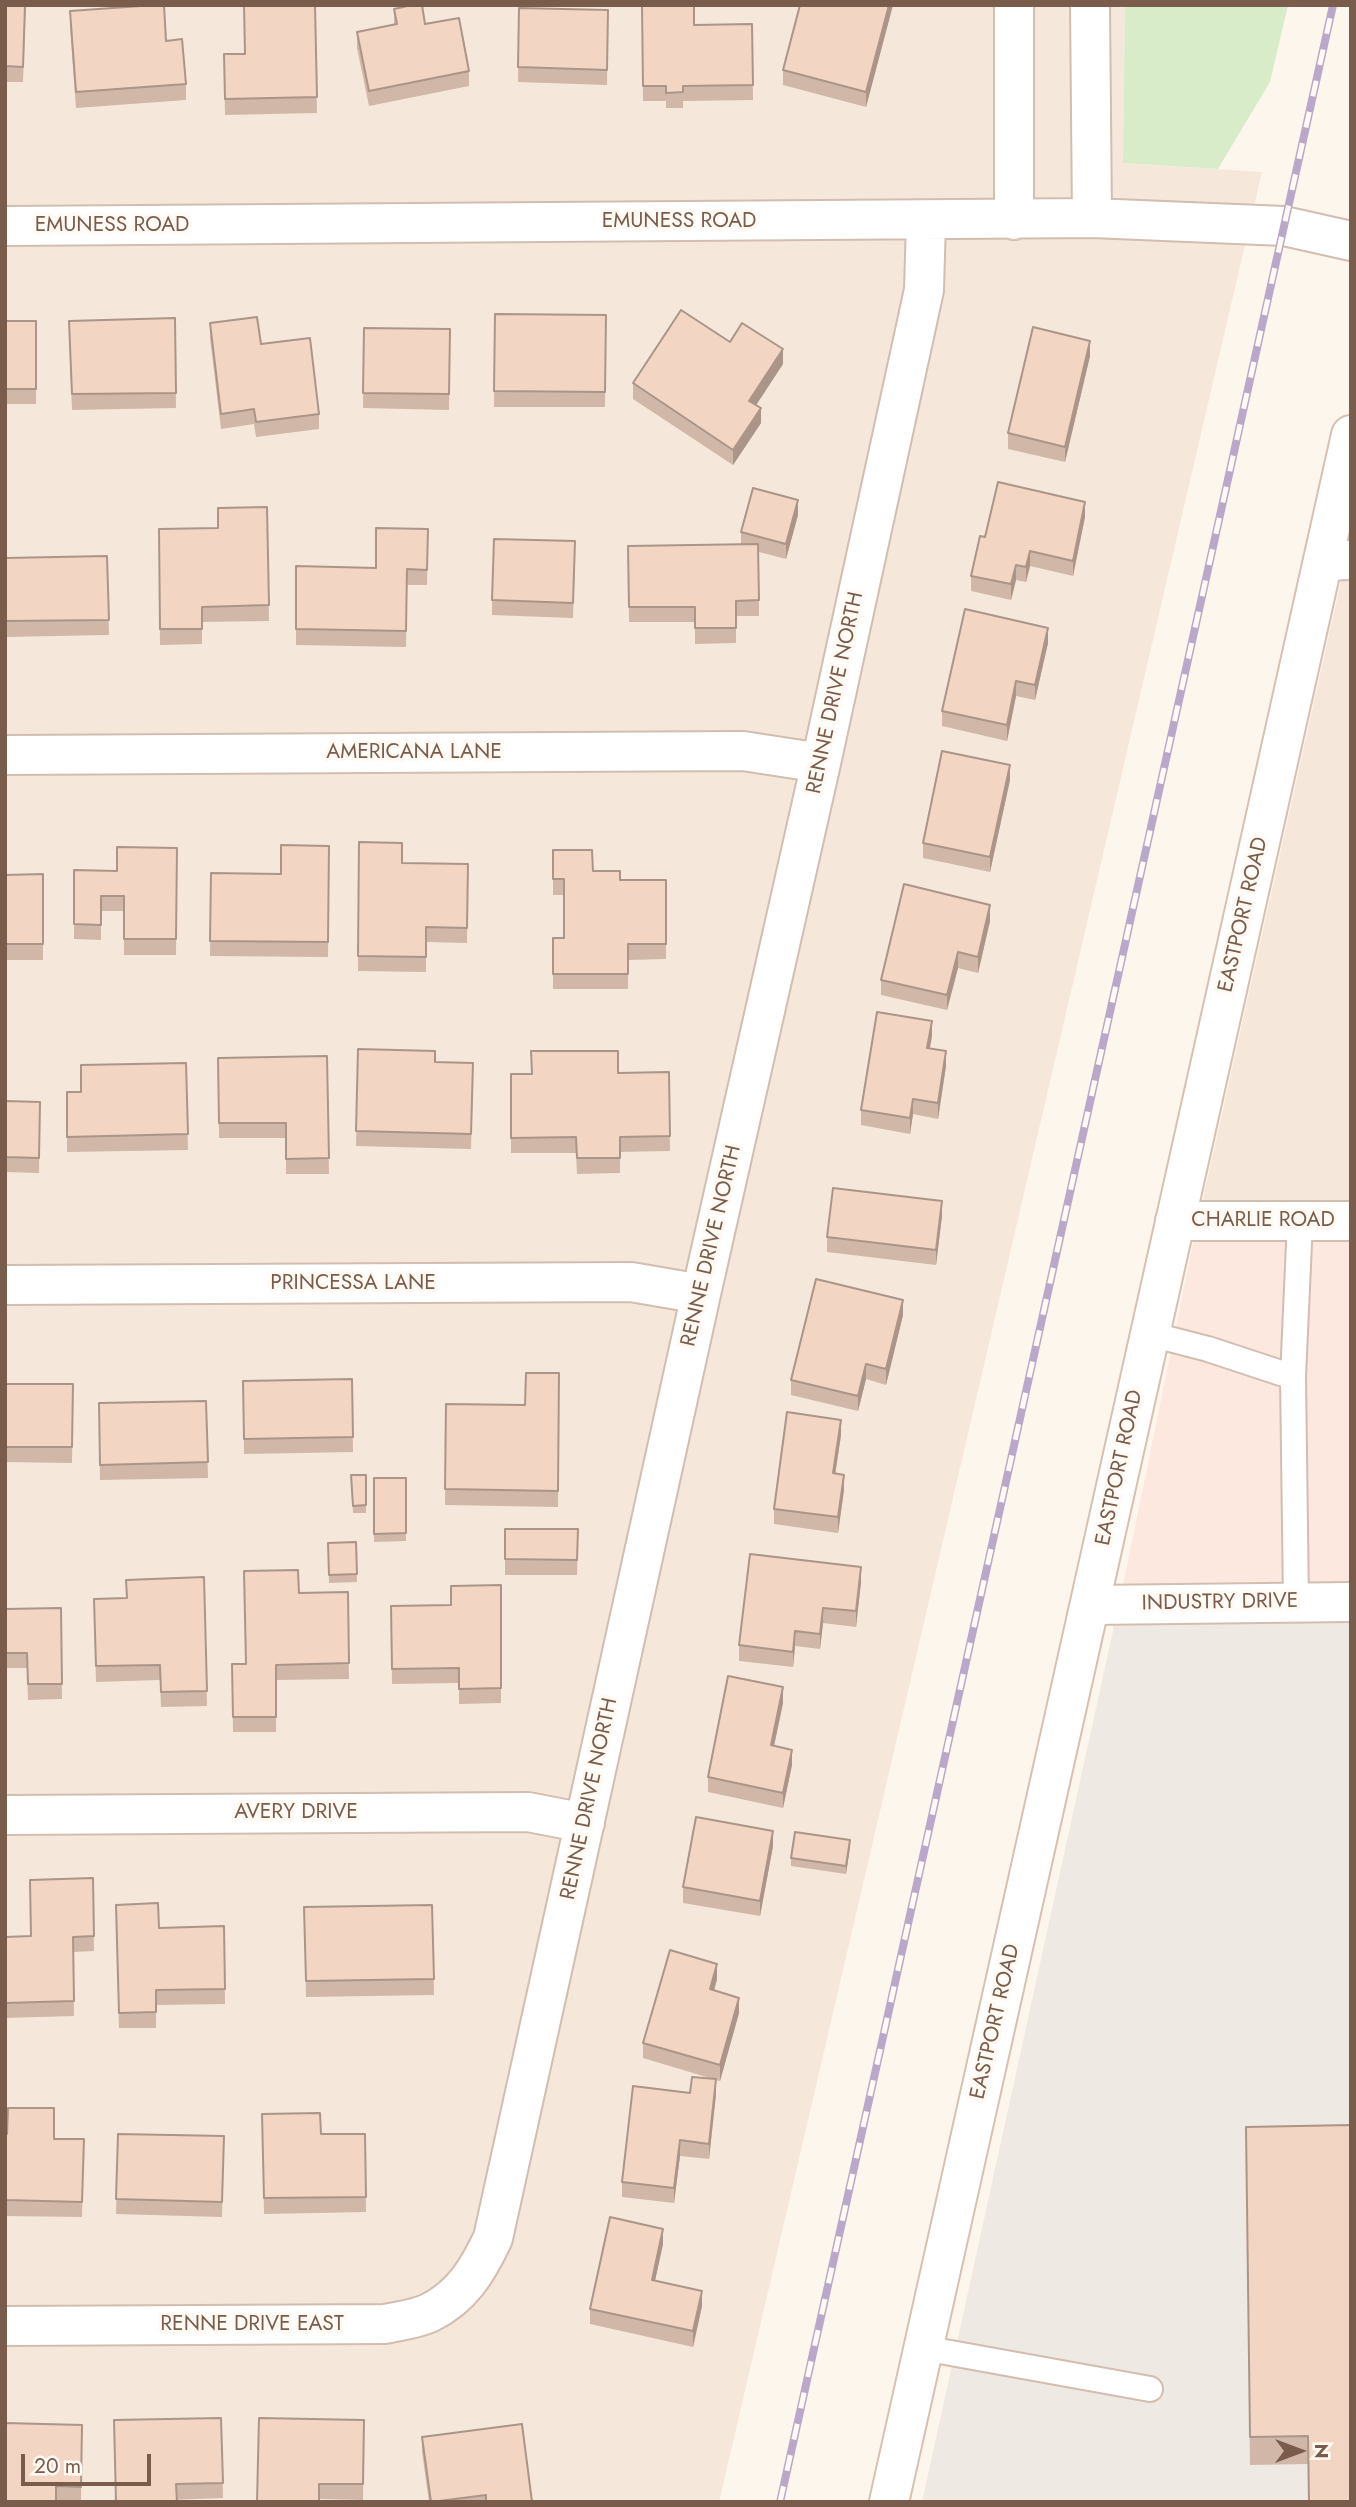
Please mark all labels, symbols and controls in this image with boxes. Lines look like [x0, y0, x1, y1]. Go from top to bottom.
street label: EMUNESS ROAD [602, 209, 756, 235]
street label: EMUNESS ROAD [35, 213, 189, 239]
street label: RENNE DRIVE NORTH [802, 590, 870, 796]
street label: AMERICANA LANE [326, 740, 502, 766]
street label: EASTPORT ROAD [1214, 835, 1274, 995]
street label: RENNE DRIVE NORTH [677, 1143, 747, 1349]
street label: CHARLIE ROAD [1191, 1208, 1335, 1234]
street label: PRINCESSA LANE [270, 1271, 436, 1297]
street label: EASTPORT ROAD [1091, 1388, 1149, 1548]
street label: INDUSTRY DRIVE [1142, 1589, 1298, 1617]
street label: RENNE DRIVE NORTH [556, 1696, 624, 1902]
street label: AVERY DRIVE [234, 1800, 358, 1826]
street label: EASTPORT ROAD [966, 1942, 1026, 2102]
street label: RENNE DRIVE EAST [160, 2312, 344, 2338]
north arrow [1265, 2416, 1335, 2486]
scale bar [24, 2440, 154, 2484]
text: N [1308, 2443, 1335, 2459]
text: 20 m [34, 2451, 81, 2481]

